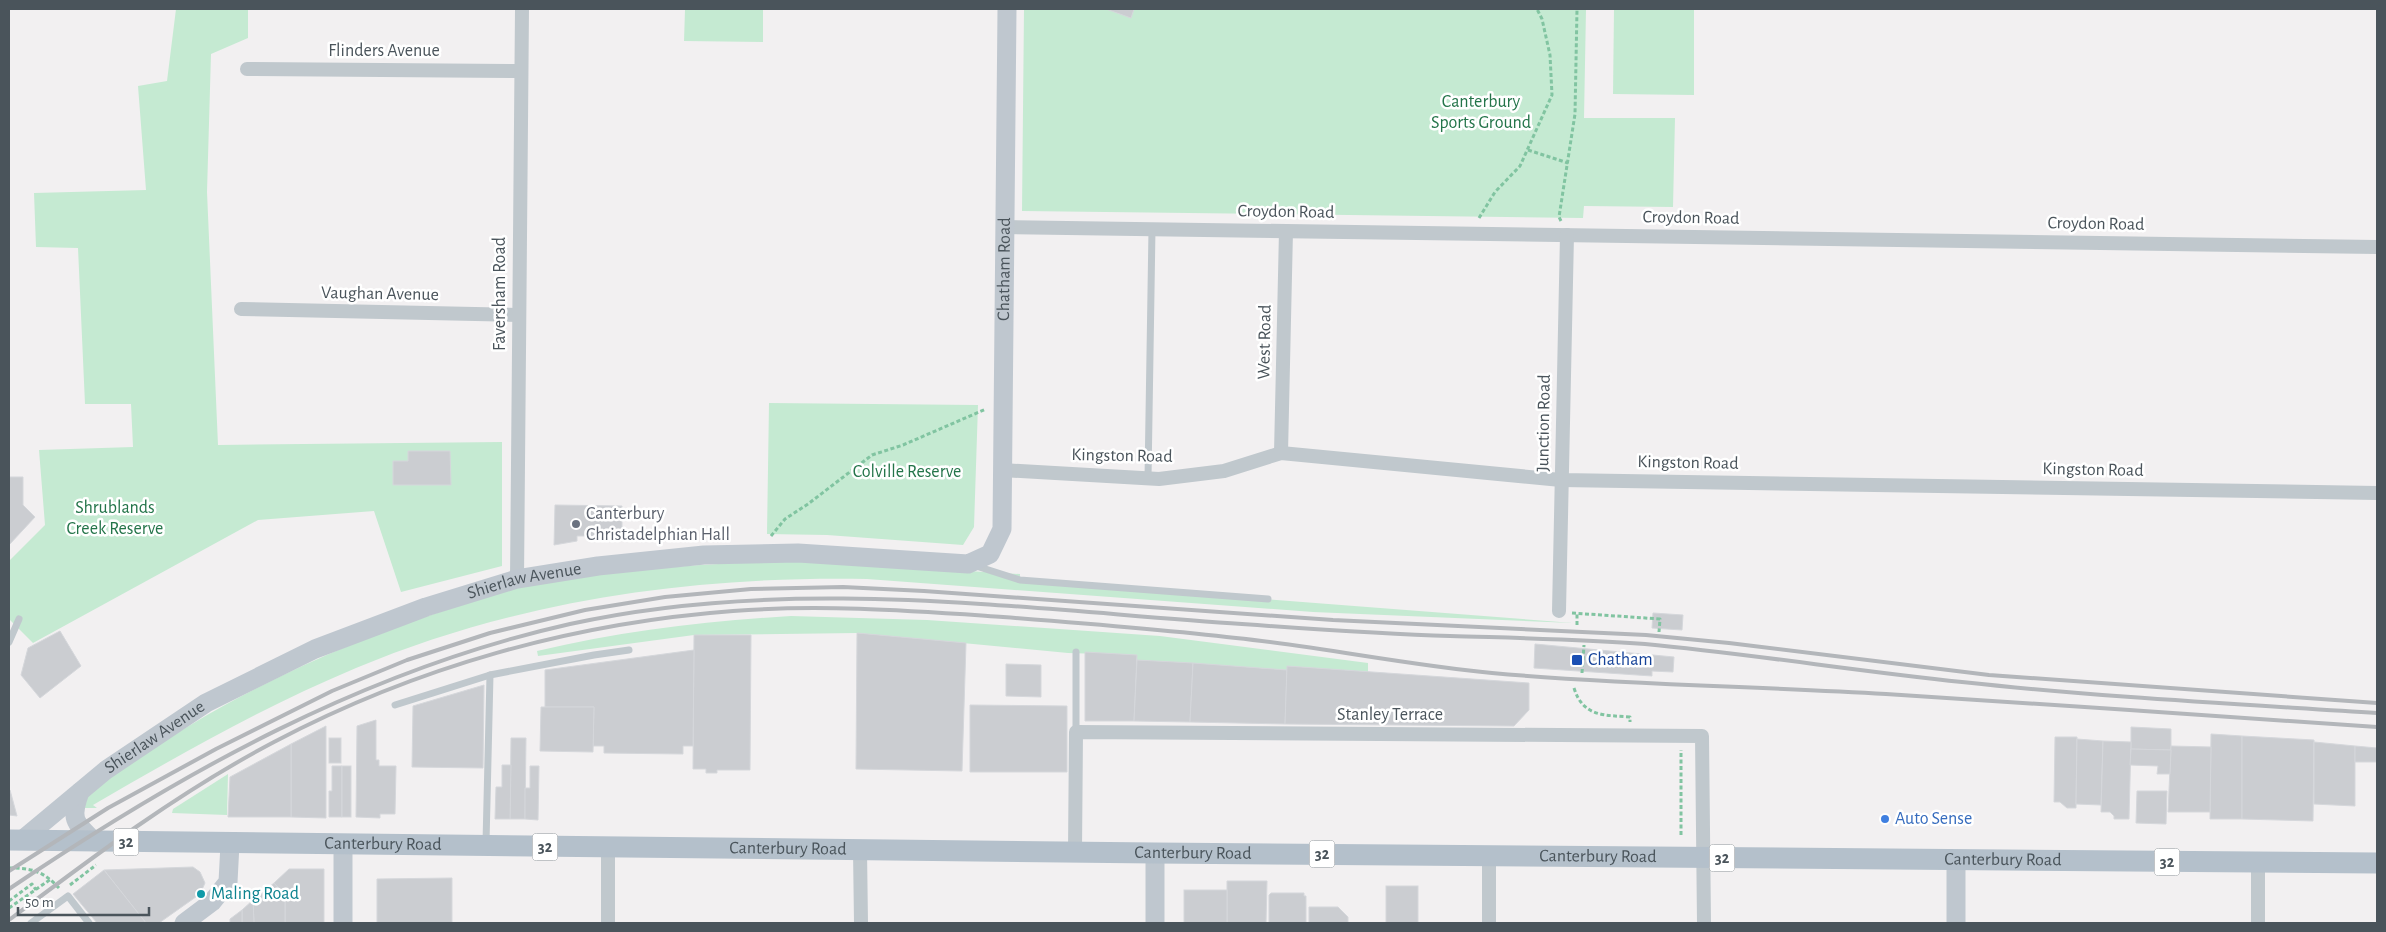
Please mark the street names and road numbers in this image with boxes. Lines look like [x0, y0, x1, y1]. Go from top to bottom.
street label: Flinders Avenue [328, 42, 440, 60]
street label: Croydon Road [1237, 202, 1335, 222]
street label: Croydon Road [1642, 208, 1740, 228]
street label: Croydon Road [2047, 214, 2145, 234]
street label: Chatham Road [995, 217, 1014, 321]
street label: Faversham Road [491, 237, 509, 351]
street label: Vaughan Avenue [321, 284, 439, 304]
street label: West Road [1255, 304, 1275, 380]
street label: Junction Road [1534, 374, 1554, 472]
street label: Kingston Road [1071, 446, 1173, 466]
street label: Kingston Road [1637, 453, 1739, 473]
street label: Kingston Road [2042, 460, 2144, 480]
street label: Shierlaw Avenue [465, 560, 583, 603]
street label: Shierlaw Avenue [101, 697, 208, 777]
street label: Stanley Terrace [1337, 706, 1443, 724]
road number: 32 [114, 829, 138, 856]
road number: 32 [532, 834, 558, 860]
street label: Canterbury Road [324, 835, 442, 854]
street label: Canterbury Road [729, 839, 847, 859]
road number: 32 [1310, 841, 1334, 868]
street label: Canterbury Road [1134, 844, 1252, 863]
road number: 32 [1710, 844, 1734, 871]
street label: Canterbury Road [1539, 847, 1657, 866]
road number: 32 [2154, 849, 2180, 876]
street label: Canterbury Road [1944, 850, 2062, 869]

